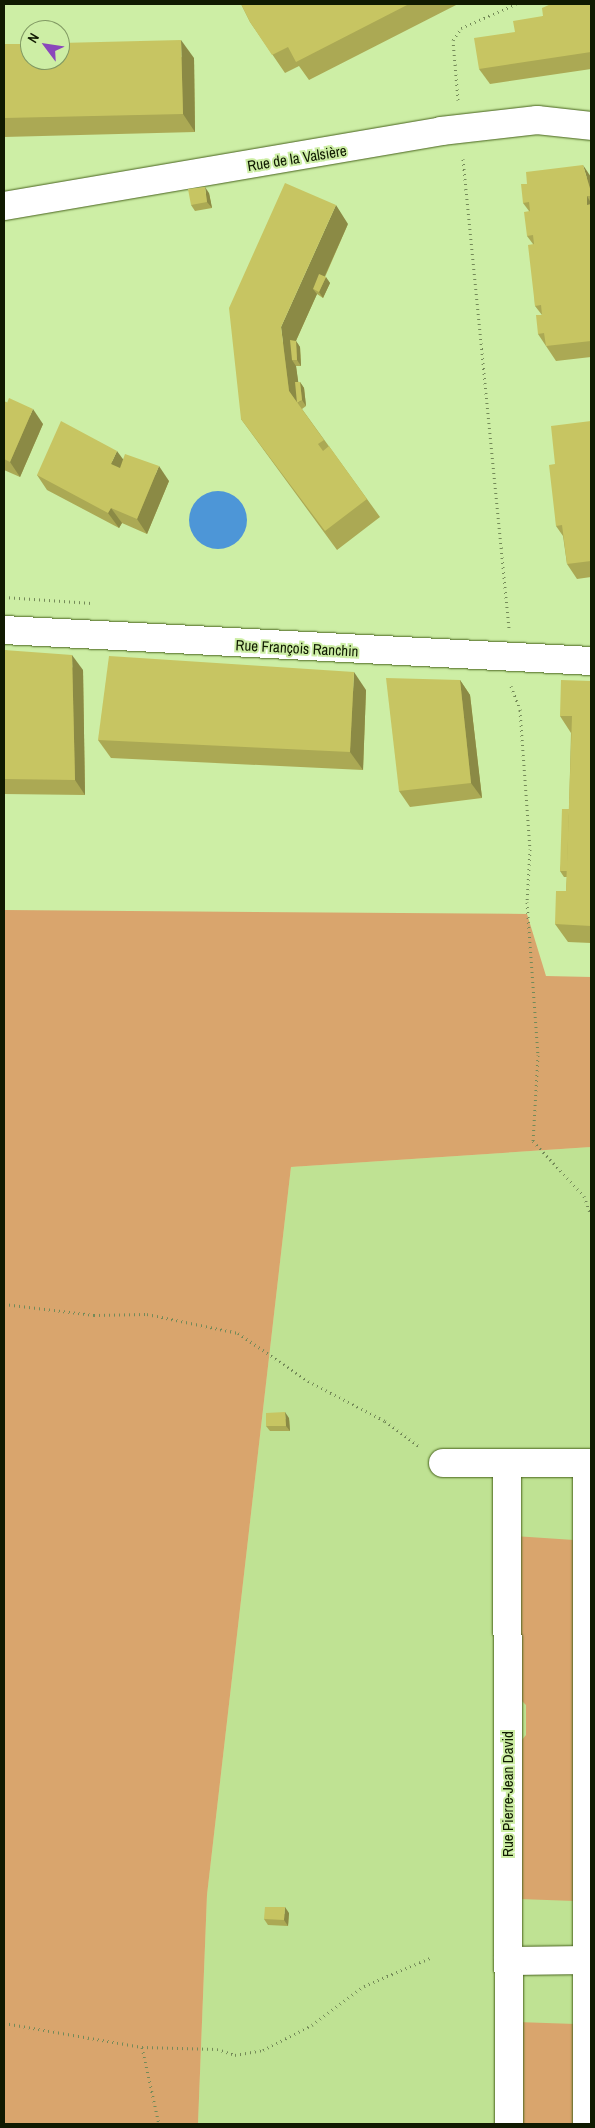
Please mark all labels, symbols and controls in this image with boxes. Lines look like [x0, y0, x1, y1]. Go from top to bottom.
north arrow [20, 20, 70, 70]
text: N [23, 30, 43, 46]
street label: Rue de la Valsière [246, 141, 348, 175]
street label: Rue François Ranchin [235, 636, 359, 660]
street label: Rue Pierre-Jean David [499, 1731, 517, 1857]

